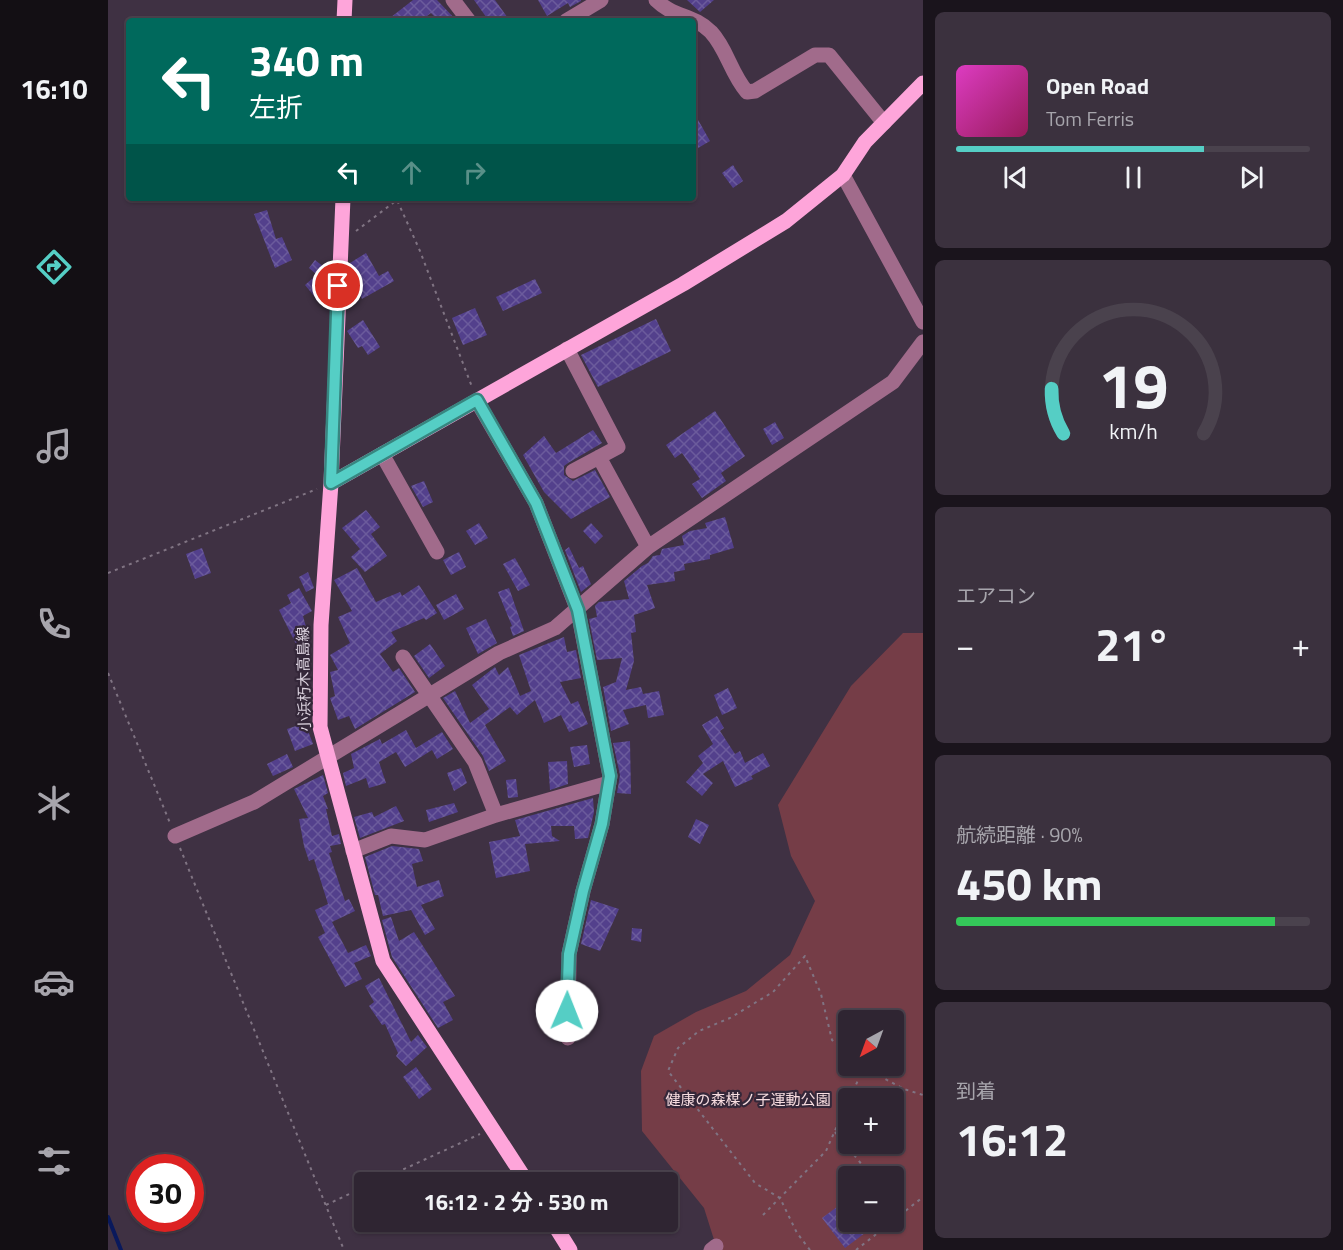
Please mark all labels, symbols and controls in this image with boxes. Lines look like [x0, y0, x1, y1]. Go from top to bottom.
text: 340 m [249, 28, 364, 92]
icon: left [150, 42, 228, 120]
text: 16:10 [20, 68, 88, 109]
text: Open Road [1046, 69, 1149, 103]
text: 左折 [249, 86, 303, 127]
text: Tom Ferris [1046, 103, 1134, 134]
icon: left [332, 156, 365, 189]
icon: ahead [395, 156, 428, 189]
icon: right [458, 156, 491, 189]
icon: previous [999, 161, 1032, 194]
icon: pause [1117, 161, 1150, 194]
icon: next [1235, 161, 1268, 194]
icon: directions [33, 246, 75, 288]
pin [312, 260, 363, 311]
icon: arrive [321, 269, 354, 302]
text: 19 [1098, 338, 1168, 433]
text: km/h [1109, 416, 1157, 448]
icon: music [33, 425, 75, 467]
text: エアコン [956, 580, 1036, 611]
icon: phone [33, 603, 75, 645]
text: 21° [1095, 610, 1171, 678]
text: − [956, 620, 974, 670]
text: + [1292, 620, 1310, 670]
street label: 小浜朽木高島線 [291, 626, 316, 732]
icon: climate [33, 782, 75, 824]
text: 航続距離 · 90% [956, 819, 1083, 850]
text: 450 km [956, 849, 1102, 917]
icon: car [33, 961, 75, 1003]
position arrow [535, 979, 599, 1043]
north arrow [838, 1010, 904, 1076]
map controls [838, 1010, 904, 1232]
text: 到着 [956, 1075, 996, 1106]
park label: 健康の森楳ノ子運動公園 [665, 1088, 831, 1111]
button: + [838, 1088, 904, 1154]
text: 16:12 [956, 1105, 1068, 1173]
icon: filters [33, 1140, 75, 1182]
speed limit sign: 30 [126, 1154, 204, 1232]
button: − [838, 1166, 904, 1232]
text: 16:12 · 2 分 · 530 m [424, 1185, 608, 1219]

